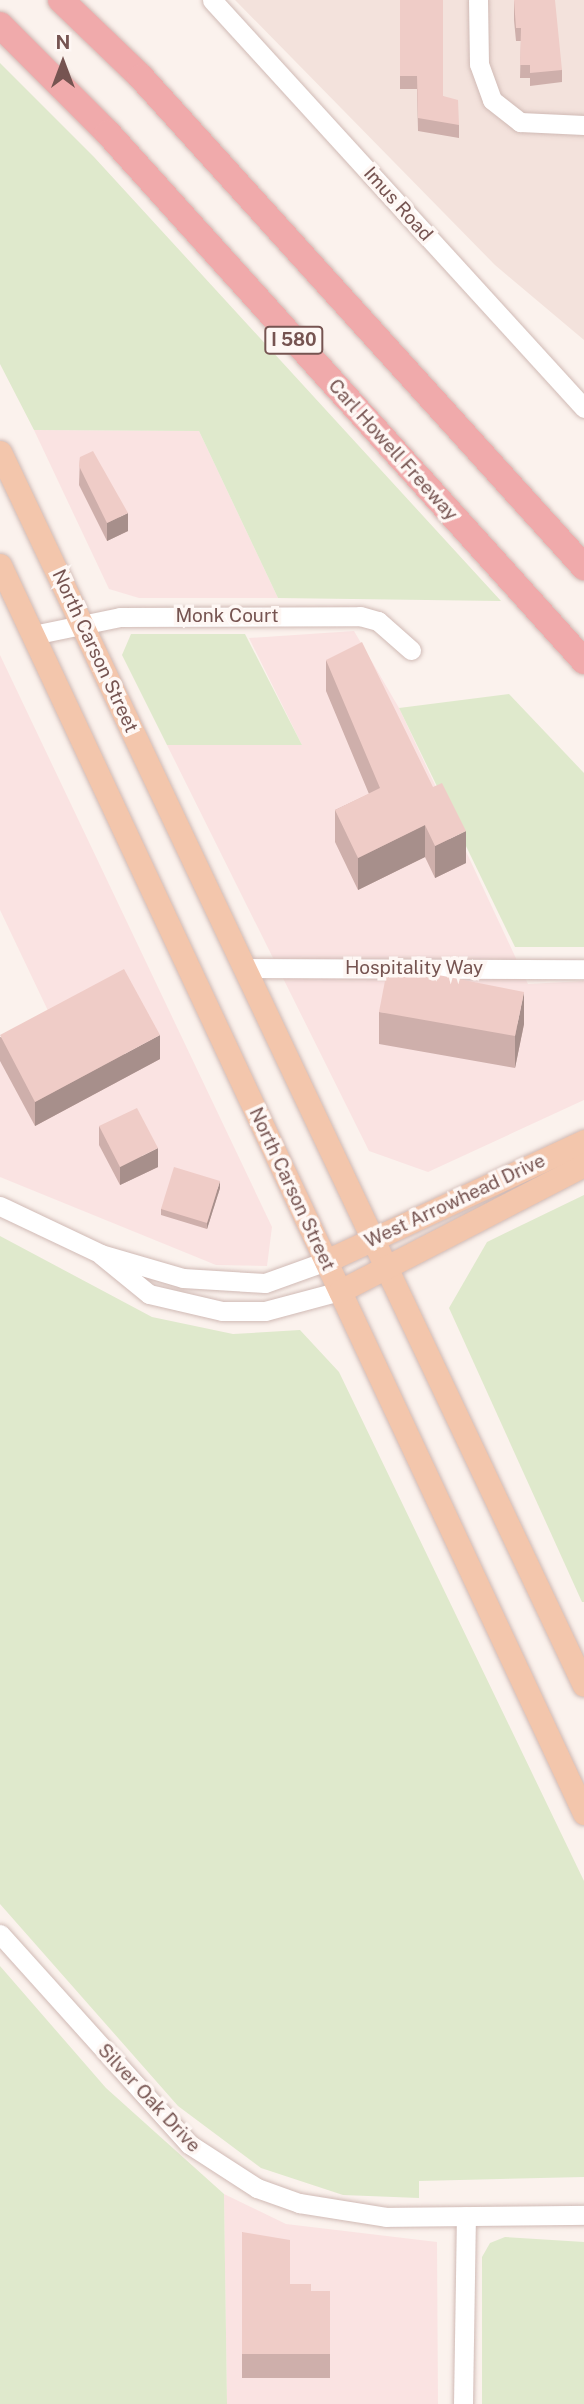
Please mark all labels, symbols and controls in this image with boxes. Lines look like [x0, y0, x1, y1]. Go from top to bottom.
north arrow [28, 28, 98, 98]
text: N [56, 31, 70, 53]
street label: Imus Road [359, 162, 437, 246]
road number: I 580 [264, 326, 324, 354]
street label: Carl Howell Freeway [323, 375, 463, 525]
street label: North Carson Street [47, 566, 143, 736]
street label: Monk Court [175, 605, 279, 627]
street label: Hospitality Way [345, 957, 483, 979]
street label: North Carson Street [244, 1104, 340, 1274]
street label: West Arrowhead Drive [361, 1149, 549, 1253]
street label: Silver Oak Drive [93, 2039, 205, 2157]

